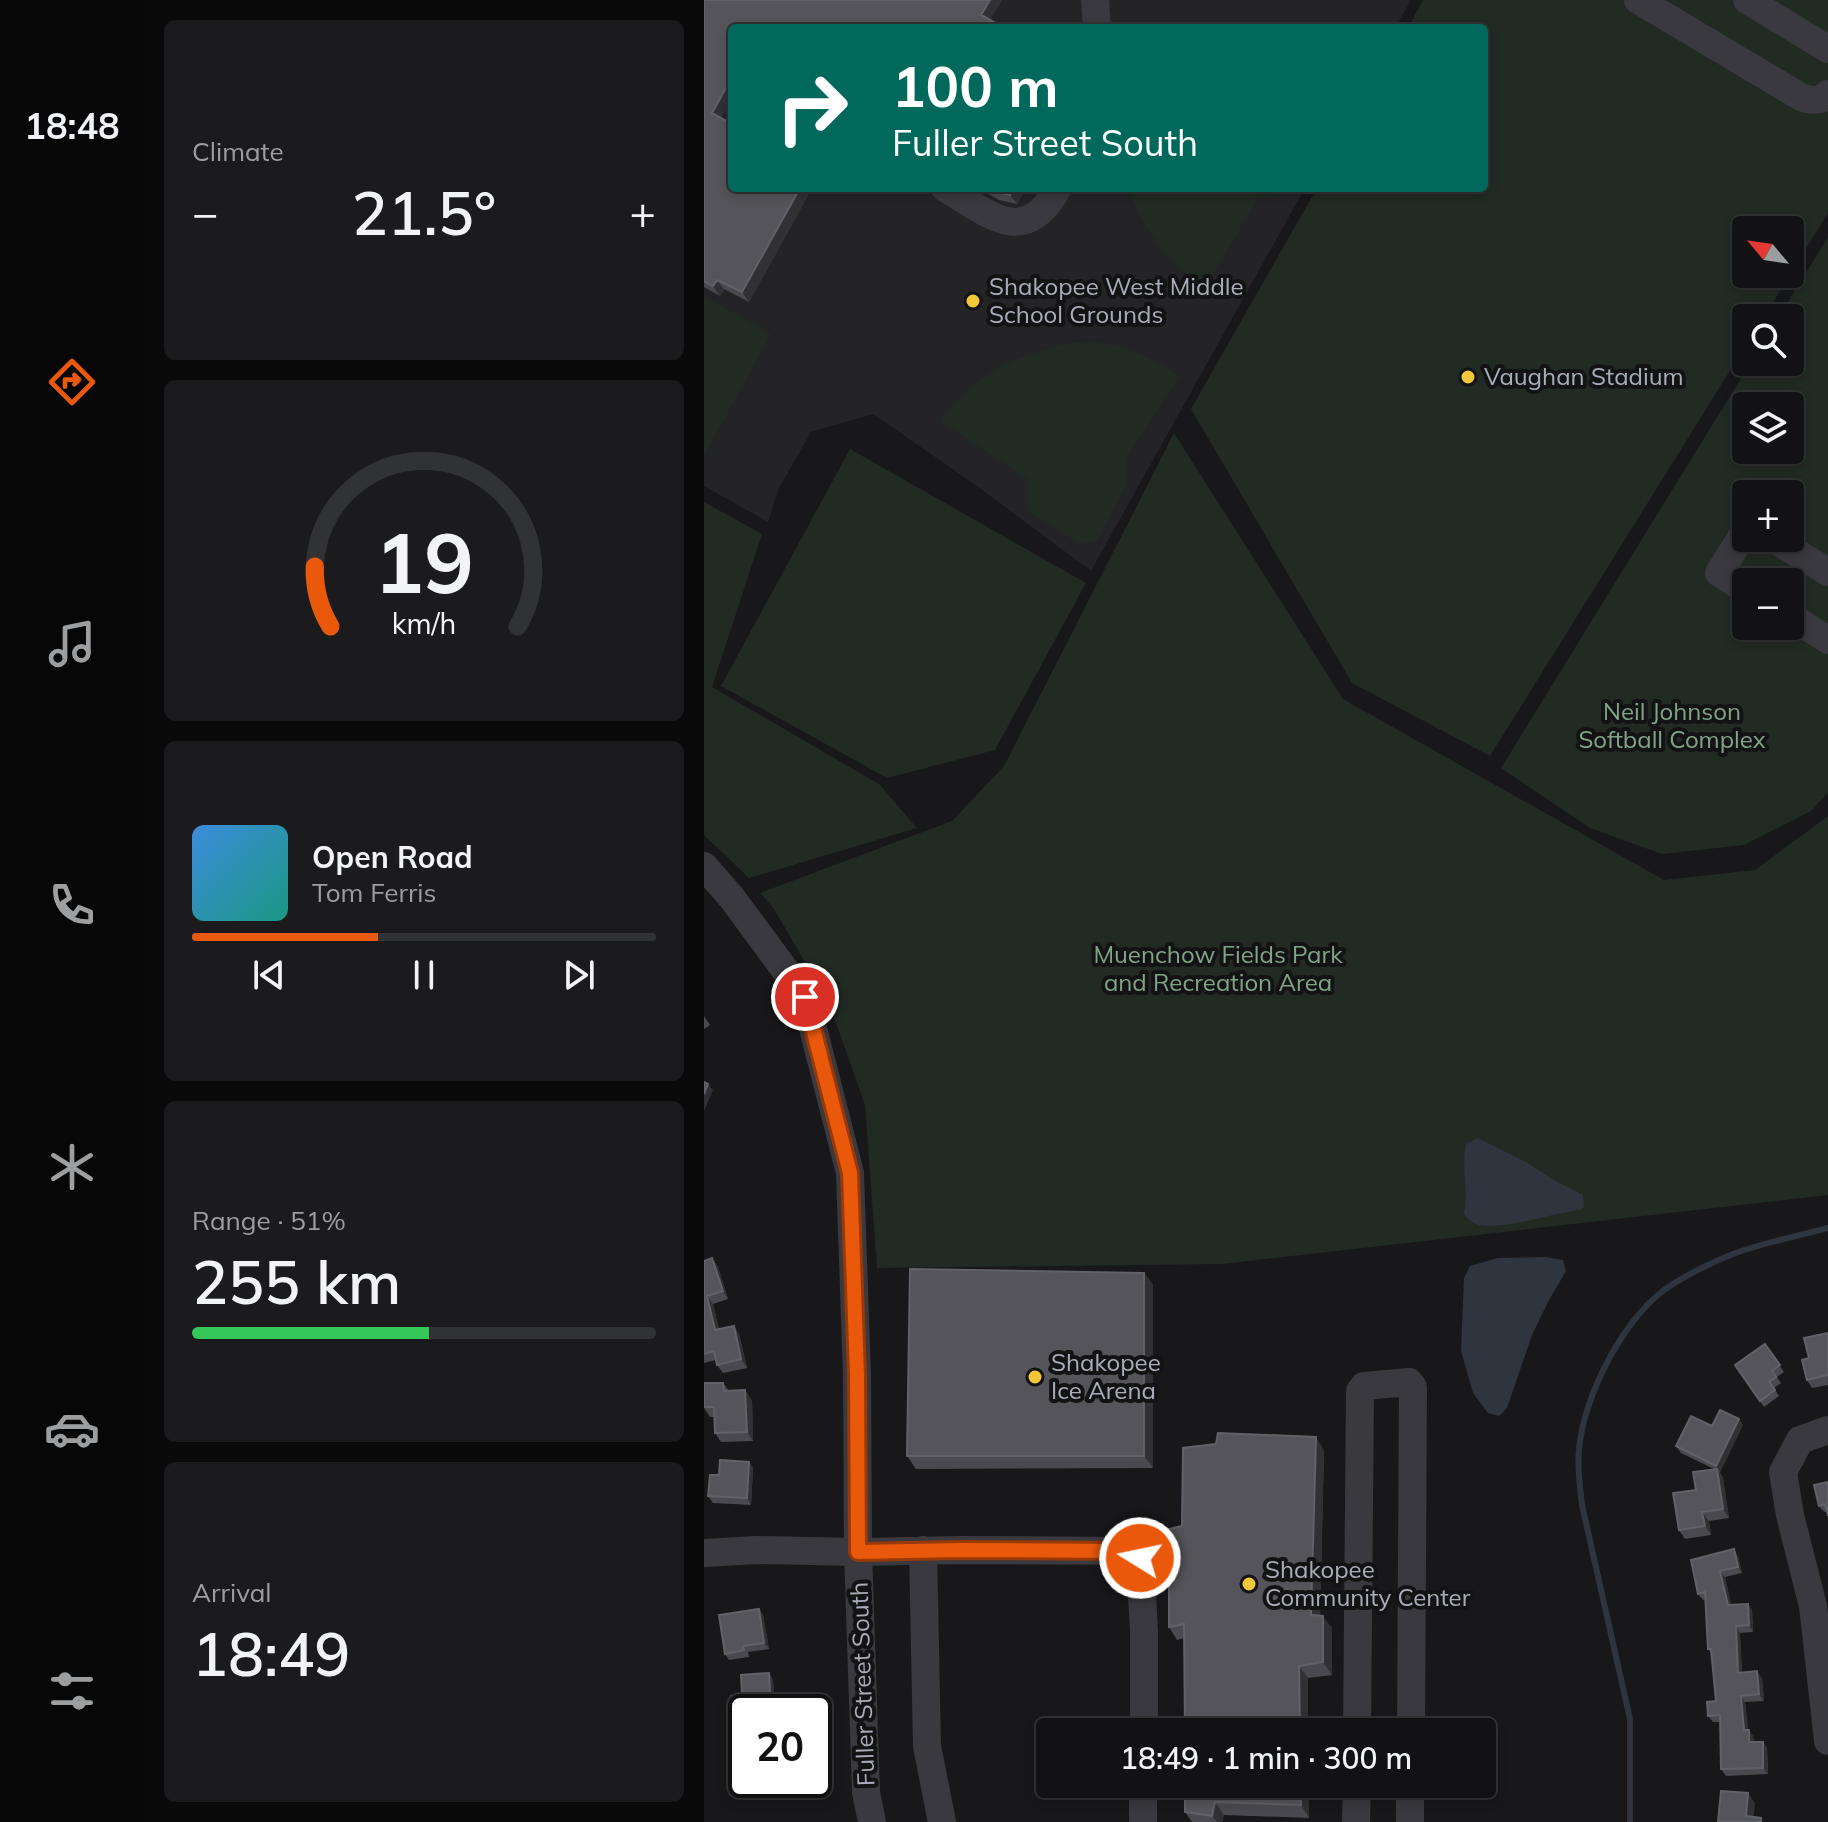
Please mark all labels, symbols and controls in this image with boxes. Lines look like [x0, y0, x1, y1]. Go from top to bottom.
text: 100 m [892, 51, 1059, 121]
icon: right [760, 56, 864, 160]
text: 18:48 [24, 103, 120, 148]
text: Fuller Street South [892, 120, 1198, 165]
text: Climate [192, 135, 284, 168]
text: 21.5° [352, 175, 496, 250]
text: − [192, 185, 218, 240]
text: + [630, 185, 656, 240]
north arrow [1732, 216, 1804, 288]
map controls [1732, 216, 1804, 640]
place label: Shakopee West Middle School Grounds [989, 271, 1244, 329]
marker: Shakopee West Middle School Grounds [964, 292, 982, 310]
button: search [1732, 304, 1804, 376]
icon: directions [44, 354, 100, 410]
place label: Vaughan Stadium [1484, 361, 1684, 391]
marker: Vaughan Stadium [1459, 368, 1477, 386]
button: layers [1732, 392, 1804, 464]
button: + [1732, 480, 1804, 552]
text: 19 [374, 508, 474, 613]
button: − [1732, 568, 1804, 640]
text: km/h [392, 605, 456, 641]
icon: music [44, 616, 100, 672]
park label: Neil Johnson Softball Complex [1578, 696, 1766, 754]
text: Open Road [312, 838, 473, 876]
text: Tom Ferris [312, 876, 436, 909]
icon: phone [44, 877, 100, 933]
park label: Muenchow Fields Park and Recreation Area [1093, 939, 1343, 997]
icon: previous [247, 953, 291, 997]
icon: pause [402, 953, 446, 997]
icon: next [557, 953, 601, 997]
pin [771, 963, 839, 1031]
icon: arrive [783, 975, 827, 1019]
icon: climate [44, 1139, 100, 1195]
text: Range · 51% [192, 1204, 346, 1237]
text: 255 km [192, 1244, 401, 1319]
place label: Shakopee Ice Arena [1051, 1347, 1161, 1405]
marker: Shakopee Ice Arena [1026, 1368, 1044, 1386]
icon: car [44, 1401, 100, 1457]
position arrow [1098, 1516, 1182, 1600]
place label: Shakopee Community Center [1265, 1554, 1471, 1612]
marker: Shakopee Community Center [1240, 1575, 1258, 1593]
text: Arrival [192, 1576, 272, 1609]
street label: Fuller Street South [843, 1582, 881, 1787]
text: 18:49 [192, 1616, 350, 1691]
icon: filters [44, 1663, 100, 1719]
speed limit sign: 20 [728, 1694, 832, 1798]
text: 18:49 · 1 min · 300 m [1120, 1739, 1412, 1777]

